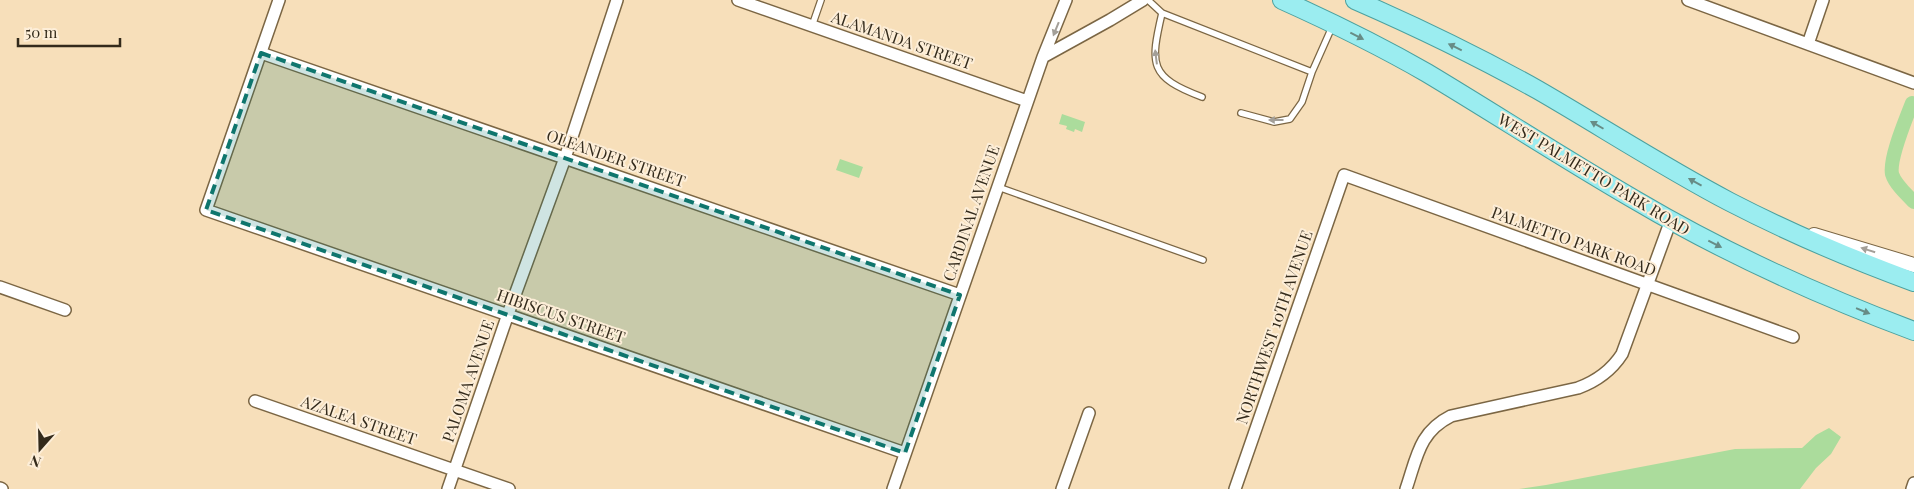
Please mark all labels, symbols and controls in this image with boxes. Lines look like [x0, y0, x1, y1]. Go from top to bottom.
street label: ALAMANDA STREET [828, 5, 975, 73]
scale bar [18, 15, 120, 47]
text: 50 m [25, 22, 58, 42]
one-way arrow [1051, 22, 1059, 36]
one-way arrow [1350, 32, 1364, 40]
one-way arrow [1447, 43, 1462, 51]
one-way arrow [1152, 49, 1160, 65]
street label: WEST PALMETTO PARK ROAD [1494, 109, 1694, 239]
one-way arrow [1268, 116, 1284, 124]
one-way arrow [1590, 121, 1605, 129]
street label: OLEANDER STREET [544, 124, 688, 191]
street label: CARDINAL AVENUE [937, 142, 1004, 284]
one-way arrow [1688, 178, 1702, 187]
street label: PALMETTO PARK ROAD [1489, 202, 1659, 280]
street label: NORTHWEST 10TH AVENUE [1230, 227, 1317, 427]
one-way arrow [1708, 240, 1722, 248]
one-way arrow [1860, 246, 1875, 254]
street label: HIBISCUS STREET [494, 284, 628, 347]
one-way arrow [1856, 308, 1870, 316]
street label: PALOMA AVENUE [437, 317, 498, 445]
street label: AZALEA STREET [298, 390, 420, 449]
north arrow [15, 424, 65, 474]
text: N [27, 451, 43, 472]

